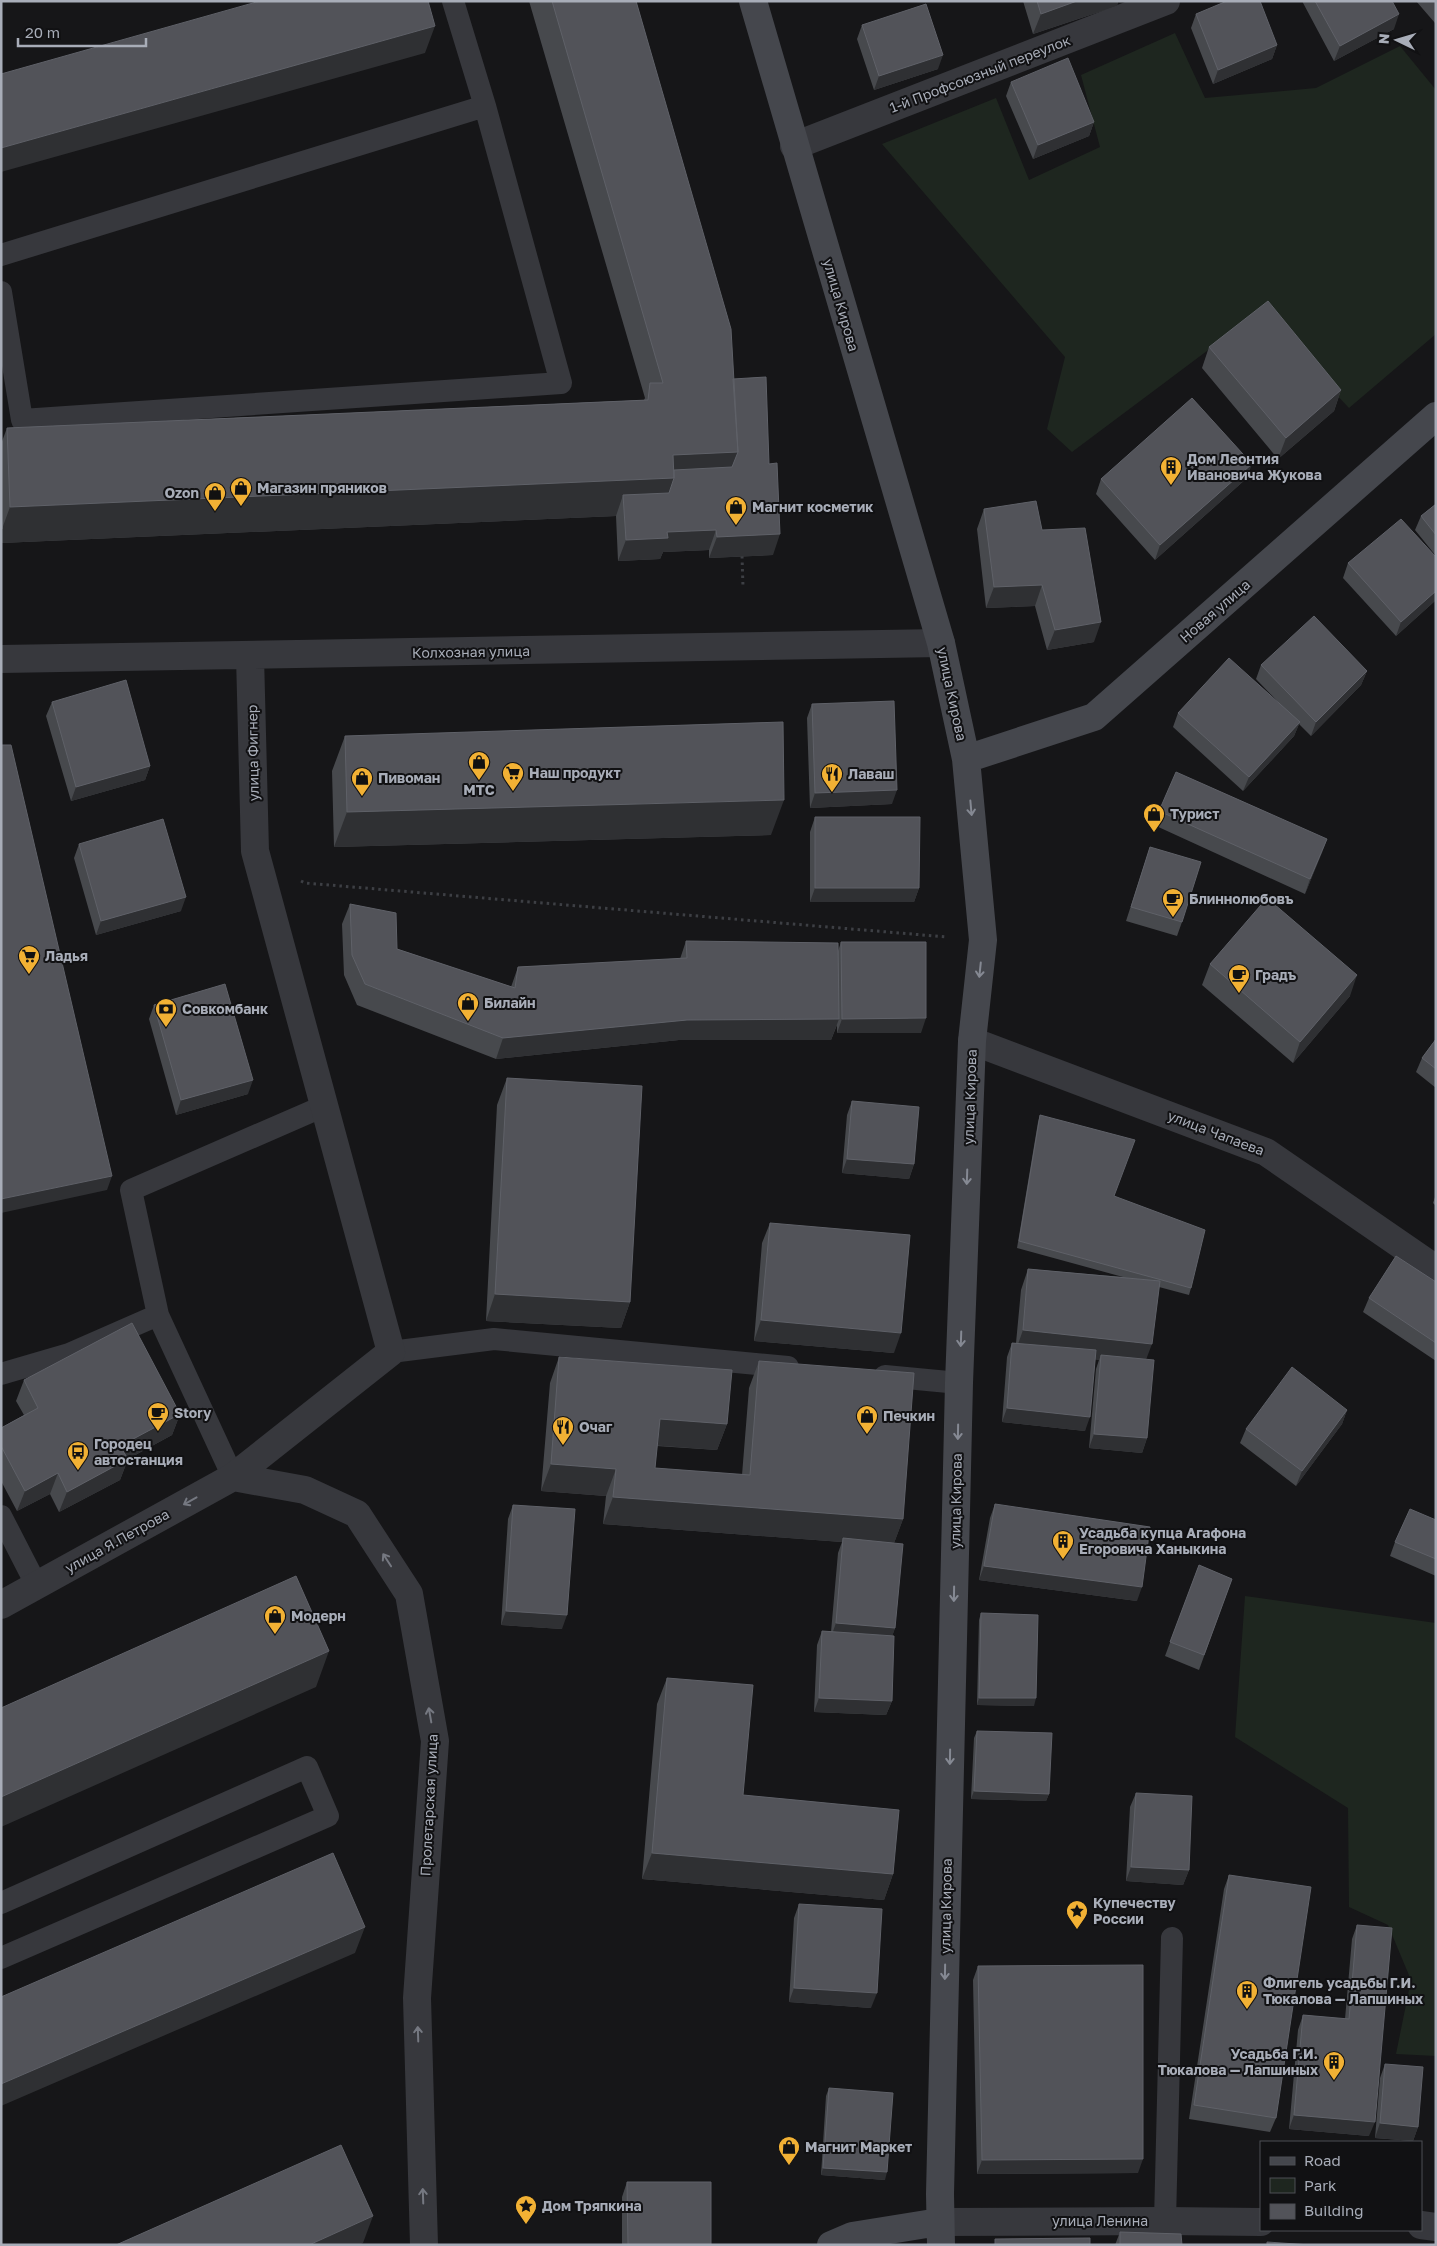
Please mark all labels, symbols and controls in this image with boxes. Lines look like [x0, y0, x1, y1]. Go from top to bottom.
scale bar [18, 15, 145, 47]
north arrow [1372, 15, 1422, 65]
text: 20 m [25, 23, 60, 41]
street label: 1-й Профсоюзный переулок [887, 31, 1073, 116]
text: N [1375, 33, 1392, 45]
street label: улица Кирова [820, 257, 863, 353]
place label: Дом Леонтия Ивановича Жукова [1187, 450, 1322, 483]
building icon: Дом Леонтия Ивановича Жукова [1159, 455, 1183, 486]
shop icon: Магазин пряников [229, 476, 253, 507]
place label: Магазин пряников [257, 479, 387, 496]
shop icon: Ozon [203, 481, 227, 512]
place label: Ozon [164, 484, 199, 501]
shop icon: Магнит косметик [724, 495, 748, 526]
place label: Магнит косметик [752, 498, 873, 515]
street label: Новая улица [1176, 576, 1253, 646]
street label: Колхозная улица [412, 642, 530, 661]
street label: улица Кирова [934, 645, 971, 742]
street label: улица Фигнер [243, 704, 262, 802]
shop icon: МТС [467, 750, 491, 781]
supermarket icon: Наш продукт [501, 761, 525, 792]
restaurant icon: Лаваш [820, 762, 844, 793]
place label: Наш продукт [529, 764, 621, 781]
place label: Лаваш [848, 765, 895, 782]
shop icon: Пивоман [350, 766, 374, 797]
place label: Пивоман [378, 769, 440, 786]
place label: МТС [463, 781, 495, 798]
one-way arrow [966, 799, 976, 815]
shop icon: Турист [1142, 802, 1166, 833]
place label: Турист [1170, 805, 1219, 822]
cafe icon: Блиннолюбовъ [1161, 887, 1185, 918]
place label: Блиннолюбовъ [1189, 890, 1294, 907]
supermarket icon: Ладья [17, 944, 41, 975]
place label: Ладья [45, 947, 88, 964]
one-way arrow [975, 961, 985, 977]
cafe icon: Градъ [1227, 963, 1251, 994]
place label: Градъ [1255, 966, 1297, 983]
shop icon: Билайн [456, 991, 480, 1022]
place label: Билайн [484, 994, 536, 1011]
bank icon: Совкомбанк [154, 997, 178, 1028]
place label: Совкомбанк [182, 1000, 268, 1017]
street label: улица Кирова [959, 1049, 980, 1145]
street label: улица Чапаева [1165, 1106, 1267, 1159]
one-way arrow [963, 1168, 972, 1184]
one-way arrow [956, 1331, 965, 1347]
cafe icon: Story [146, 1401, 170, 1432]
place label: Story [174, 1404, 212, 1421]
shop icon: Печкин [855, 1404, 879, 1435]
place label: Печкин [883, 1407, 935, 1424]
restaurant icon: Очаг [551, 1415, 575, 1446]
place label: Очаг [579, 1418, 613, 1435]
one-way arrow [953, 1423, 962, 1439]
place label: Городец автостанция [94, 1435, 183, 1468]
bus stop icon: Городец автостанция [66, 1440, 90, 1471]
street label: улица Кирова [946, 1453, 965, 1549]
one-way arrow [183, 1497, 198, 1506]
street label: улица Я.Петрова [62, 1505, 172, 1576]
place label: Усадьба купца Агафона Егоровича Ханыкина [1079, 1524, 1246, 1557]
building icon: Усадьба купца Агафона Егоровича Ханыкина [1051, 1529, 1075, 1560]
one-way arrow [382, 1554, 392, 1568]
one-way arrow [949, 1586, 959, 1602]
shop icon: Модерн [263, 1604, 287, 1635]
place label: Модерн [291, 1607, 346, 1624]
one-way arrow [425, 1707, 435, 1723]
street label: Пролетарская улица [416, 1733, 441, 1877]
one-way arrow [945, 1748, 955, 1764]
street label: улица Кирова [936, 1858, 955, 1954]
place label: Купечеству России [1093, 1894, 1176, 1927]
place icon: Купечеству России [1065, 1899, 1089, 1930]
one-way arrow [940, 1963, 950, 1979]
place label: Флигель усадьбы Г.И. Тюкалова — Лапшиных [1263, 1974, 1423, 2007]
building icon: Флигель усадьбы Г.И. Тюкалова — Лапшиных [1235, 1979, 1259, 2010]
one-way arrow [413, 2026, 423, 2042]
place label: Усадьба Г.И. Тюкалова — Лапшиных [1158, 2045, 1318, 2078]
building icon: Усадьба Г.И. Тюкалова — Лапшиных [1322, 2050, 1346, 2081]
shop icon: Магнит Маркет [777, 2135, 801, 2166]
place label: Магнит Маркет [805, 2138, 912, 2155]
legend [1260, 2141, 1422, 2231]
text: Road [1304, 2151, 1341, 2169]
text: Park [1304, 2176, 1337, 2194]
one-way arrow [418, 2188, 427, 2204]
place icon: Дом Тряпкина [514, 2194, 538, 2225]
place label: Дом Тряпкина [542, 2197, 642, 2214]
text: Building [1304, 2201, 1364, 2219]
street label: улица Ленина [1052, 2212, 1148, 2229]

